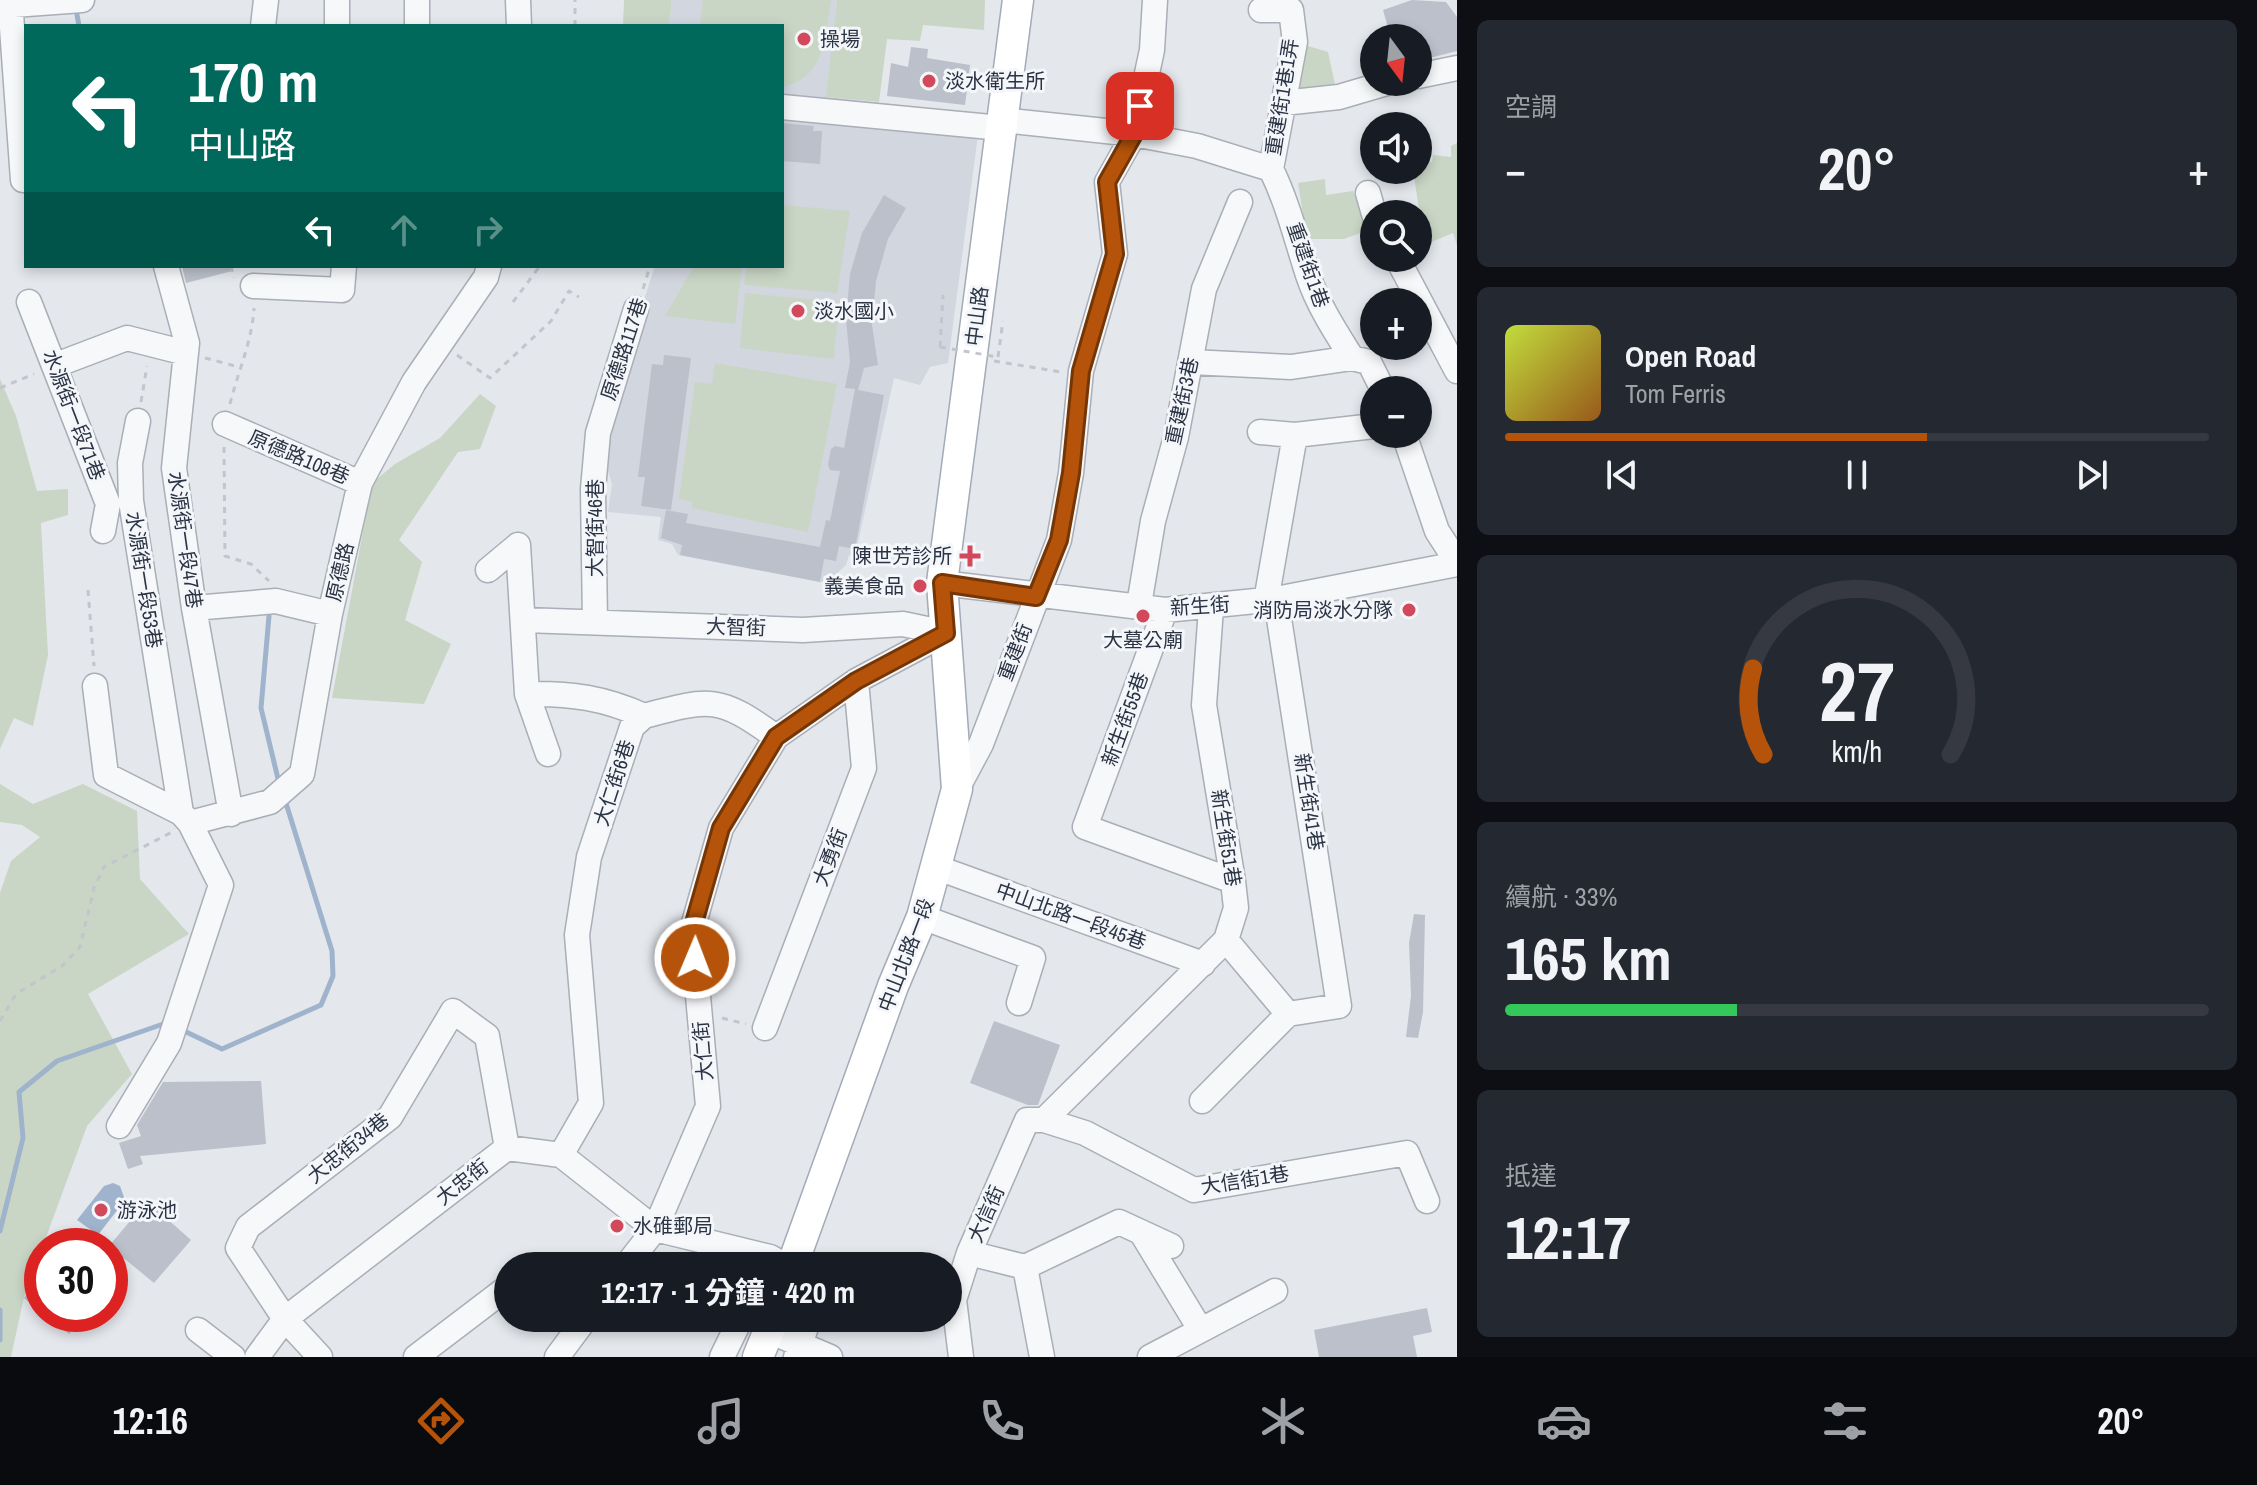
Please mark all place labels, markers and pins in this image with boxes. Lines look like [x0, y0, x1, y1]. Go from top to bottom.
place label: 操場 [820, 25, 860, 52]
marker: 操場 [795, 30, 813, 48]
place label: 淡水衛生所 [945, 67, 1045, 94]
marker: 淡水衛生所 [920, 72, 938, 90]
pin [1106, 72, 1174, 140]
place label: 淡水國小 [814, 297, 894, 324]
marker: 淡水國小 [789, 302, 807, 320]
place label: 陳世芳診所 [852, 542, 952, 569]
marker: 陳世芳診所 [959, 545, 981, 567]
place label: 義美食品 [824, 572, 904, 599]
marker: 義美食品 [911, 577, 929, 595]
place label: 消防局淡水分隊 [1253, 596, 1393, 623]
marker: 消防局淡水分隊 [1400, 601, 1418, 619]
marker: 大墓公廟 [1134, 607, 1152, 625]
place label: 大墓公廟 [1103, 626, 1183, 653]
place label: 游泳池 [117, 1196, 177, 1223]
marker: 游泳池 [92, 1201, 110, 1219]
place label: 水碓郵局 [633, 1212, 713, 1239]
marker: 水碓郵局 [608, 1217, 626, 1235]

